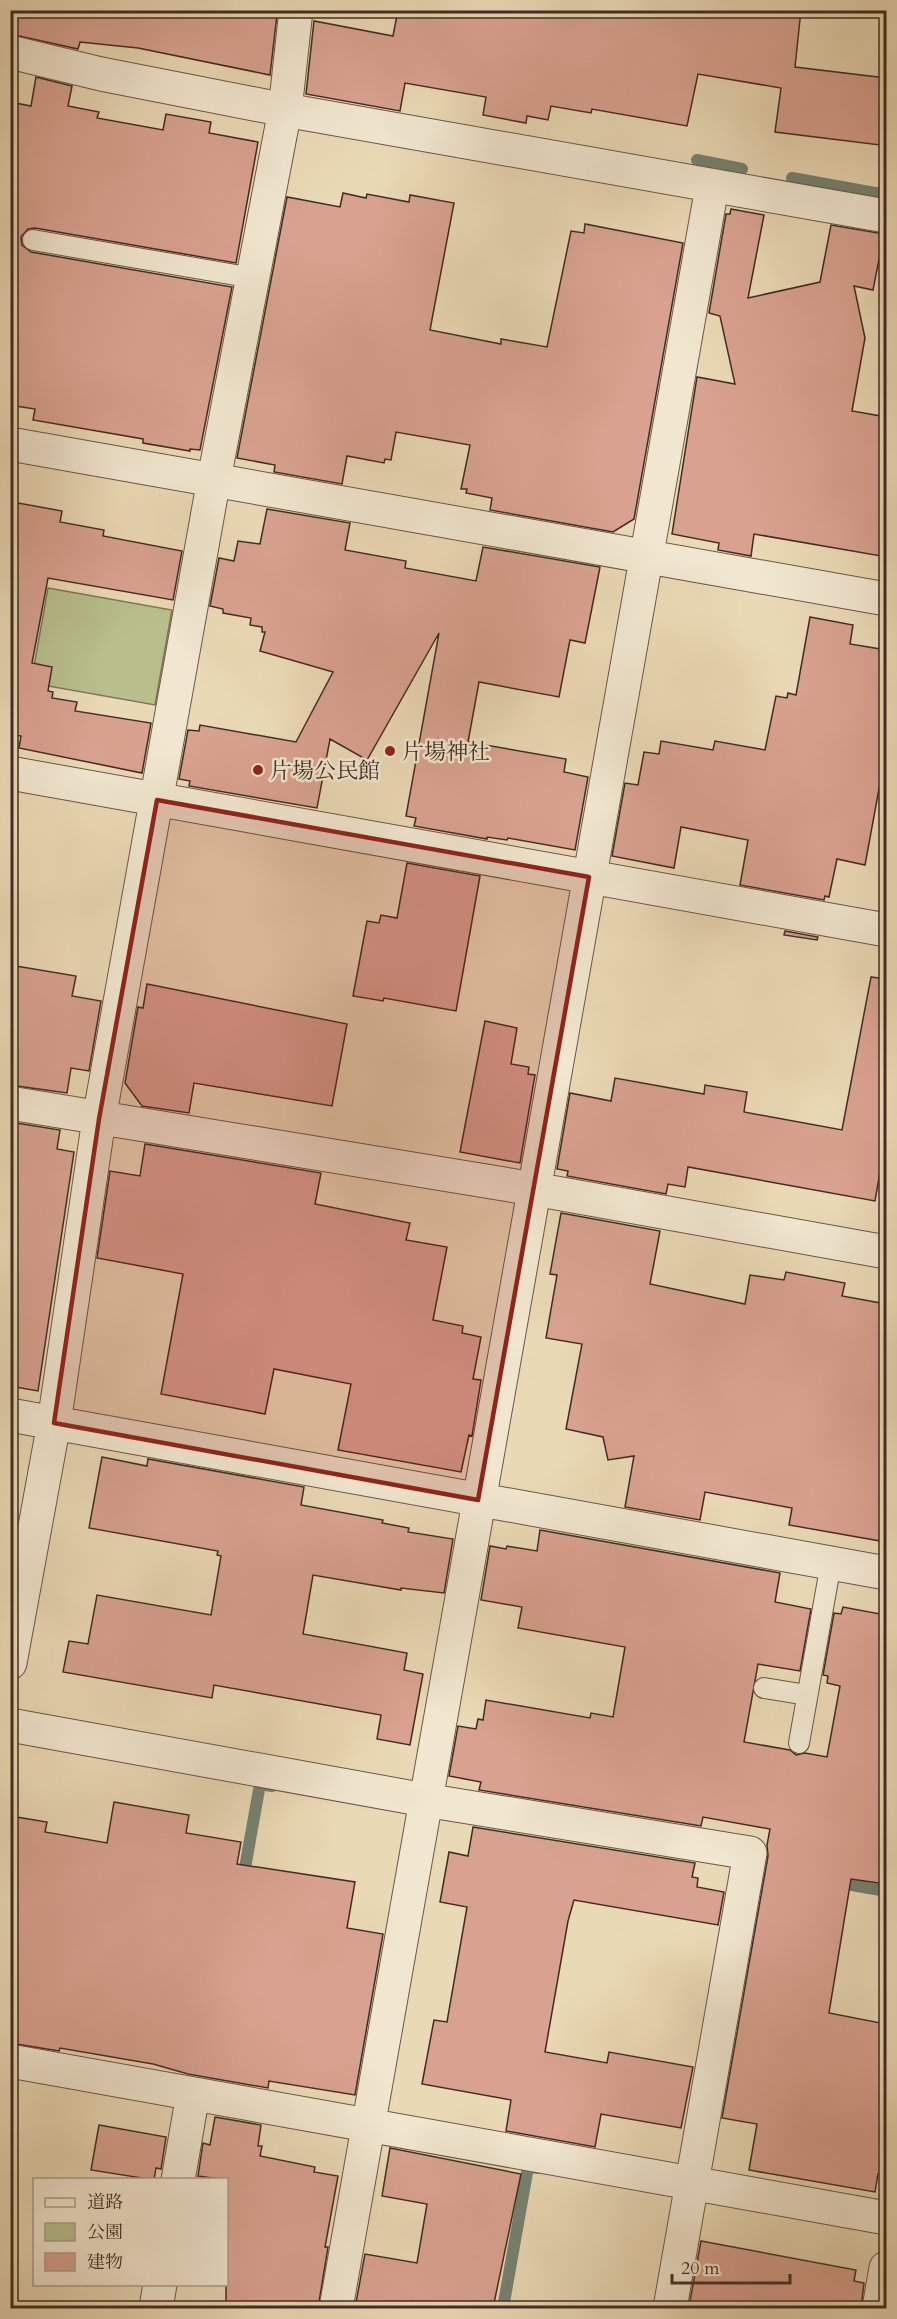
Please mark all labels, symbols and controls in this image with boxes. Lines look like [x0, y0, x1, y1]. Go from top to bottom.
place label: 片場神社 [402, 737, 490, 767]
marker: 片場神社 [383, 744, 397, 758]
place label: 片場公民館 [270, 756, 380, 786]
marker: 片場公民館 [251, 763, 265, 777]
legend [33, 2178, 228, 2286]
text: 道路 [87, 2190, 123, 2215]
text: 公園 [87, 2220, 123, 2245]
scale bar [672, 2247, 790, 2285]
text: 建物 [87, 2250, 123, 2275]
text: 20 m [681, 2256, 720, 2281]

